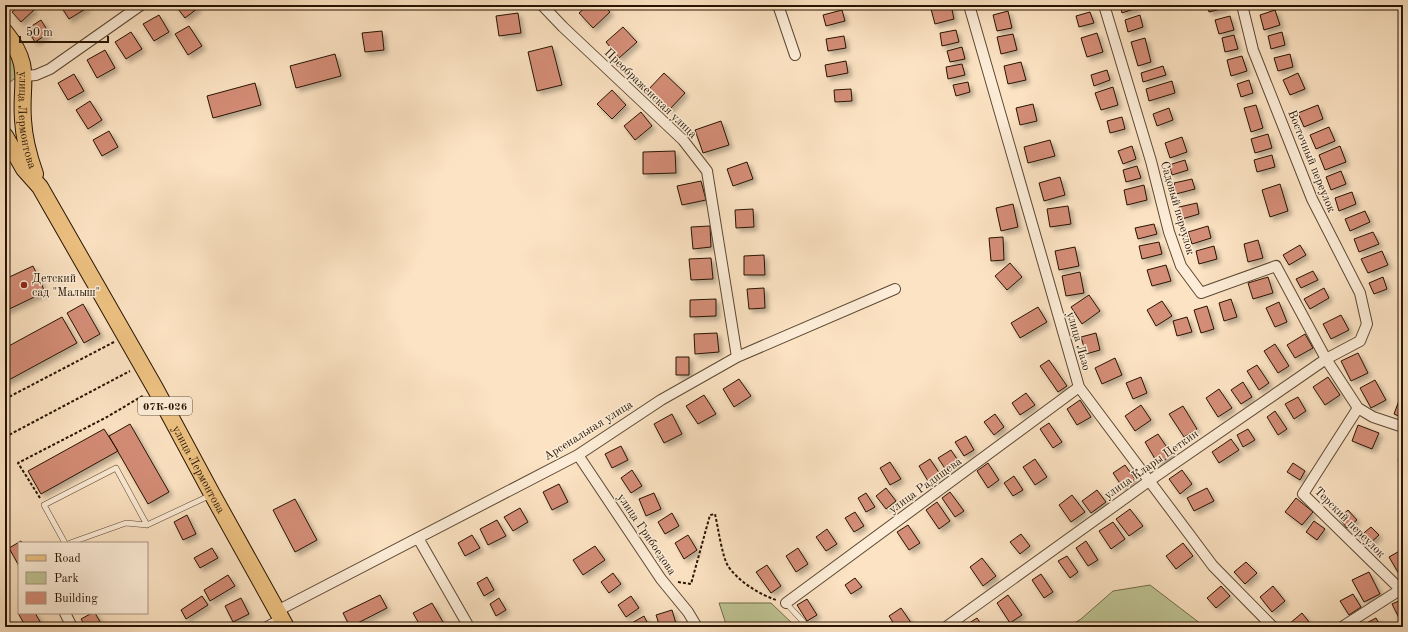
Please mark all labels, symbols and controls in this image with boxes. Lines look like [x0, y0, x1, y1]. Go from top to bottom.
scale bar [20, 18, 108, 44]
text: 50 m [26, 26, 53, 39]
street label: Преображенская улица [602, 47, 699, 141]
street label: улица Лермонтова [15, 71, 38, 170]
street label: Восточный переулок [1285, 109, 1337, 214]
street label: Садовый переулок [1158, 160, 1196, 256]
place label: Детский сад "Малыш" [32, 273, 100, 299]
marker: Детский сад "Малыш" [19, 280, 29, 290]
street label: улица Лазо [1064, 311, 1092, 372]
road number: 07К-026 [138, 397, 192, 415]
street label: Арсенальная улица [542, 399, 635, 463]
street label: улица Лермонтова [169, 424, 227, 516]
street label: улица Клары Цеткин [1102, 428, 1201, 502]
street label: улица Радищева [887, 455, 964, 516]
street label: Терский переулок [1312, 485, 1387, 560]
street label: улица Грибоедова [614, 492, 678, 578]
legend [18, 542, 148, 614]
text: Road [54, 553, 81, 565]
text: Park [54, 573, 79, 585]
text: Building [54, 593, 98, 605]

